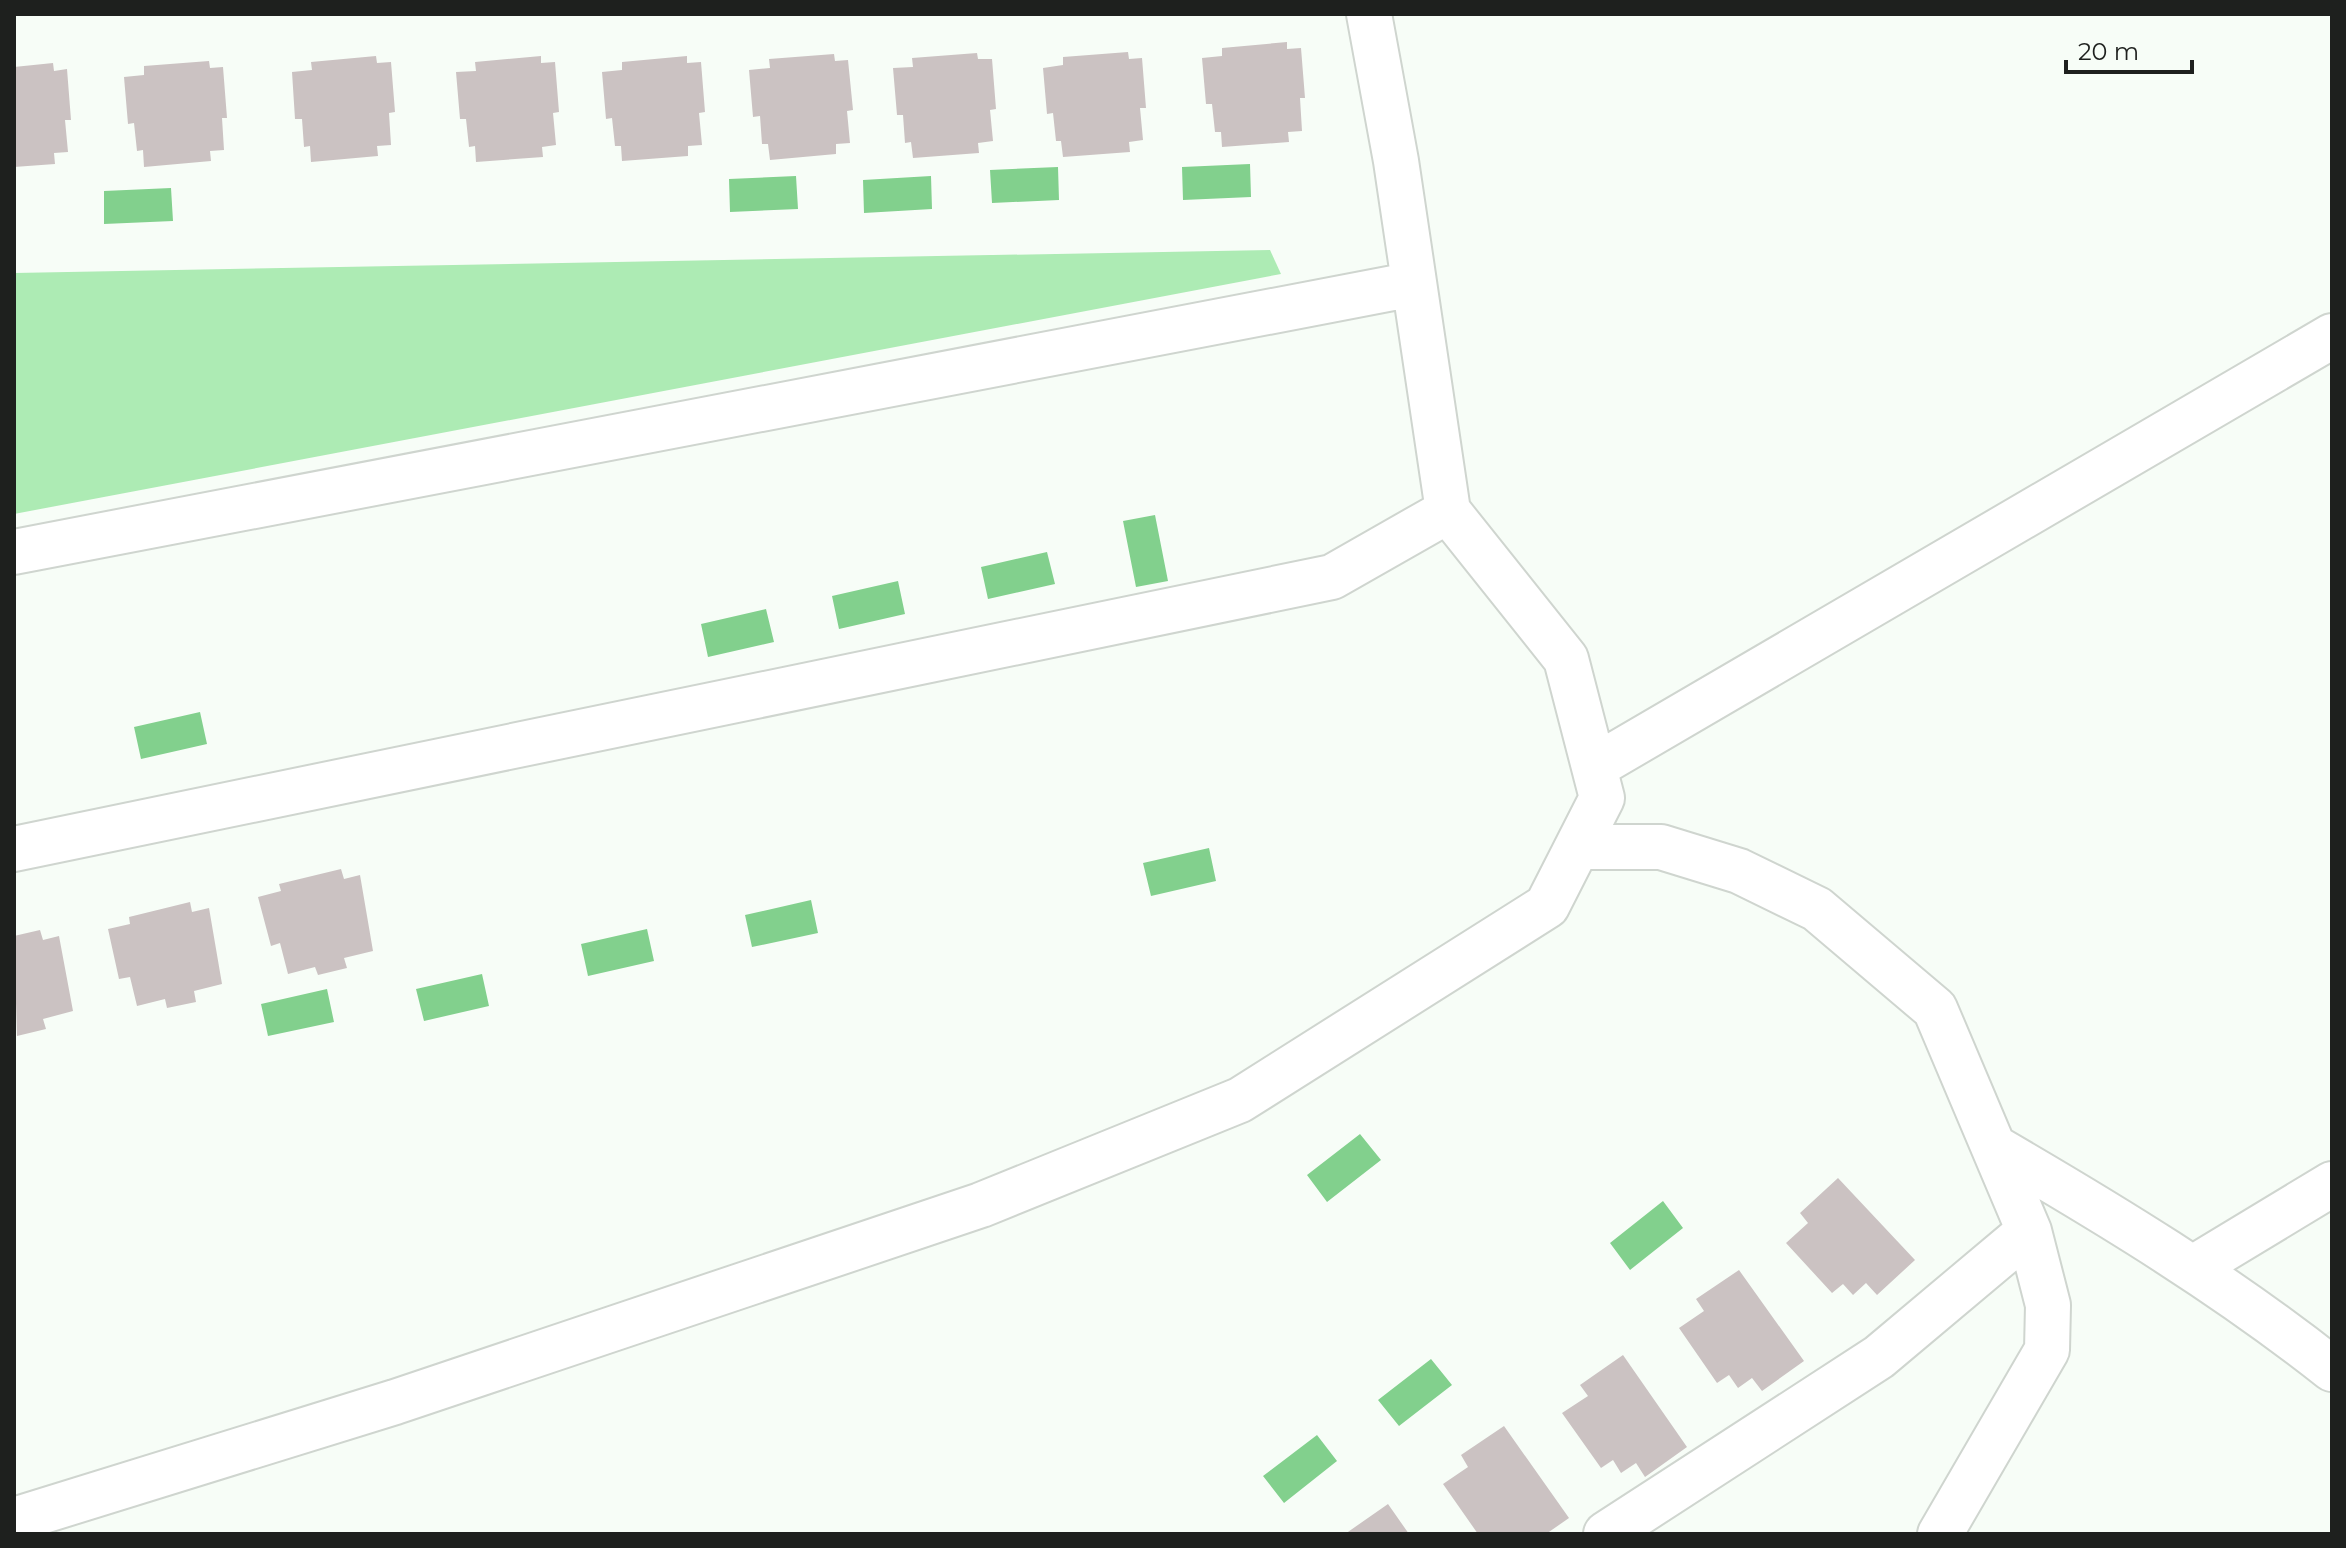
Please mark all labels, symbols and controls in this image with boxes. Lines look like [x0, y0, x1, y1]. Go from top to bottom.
scale bar [2066, 24, 2192, 74]
text: 20 m [2078, 37, 2139, 66]

